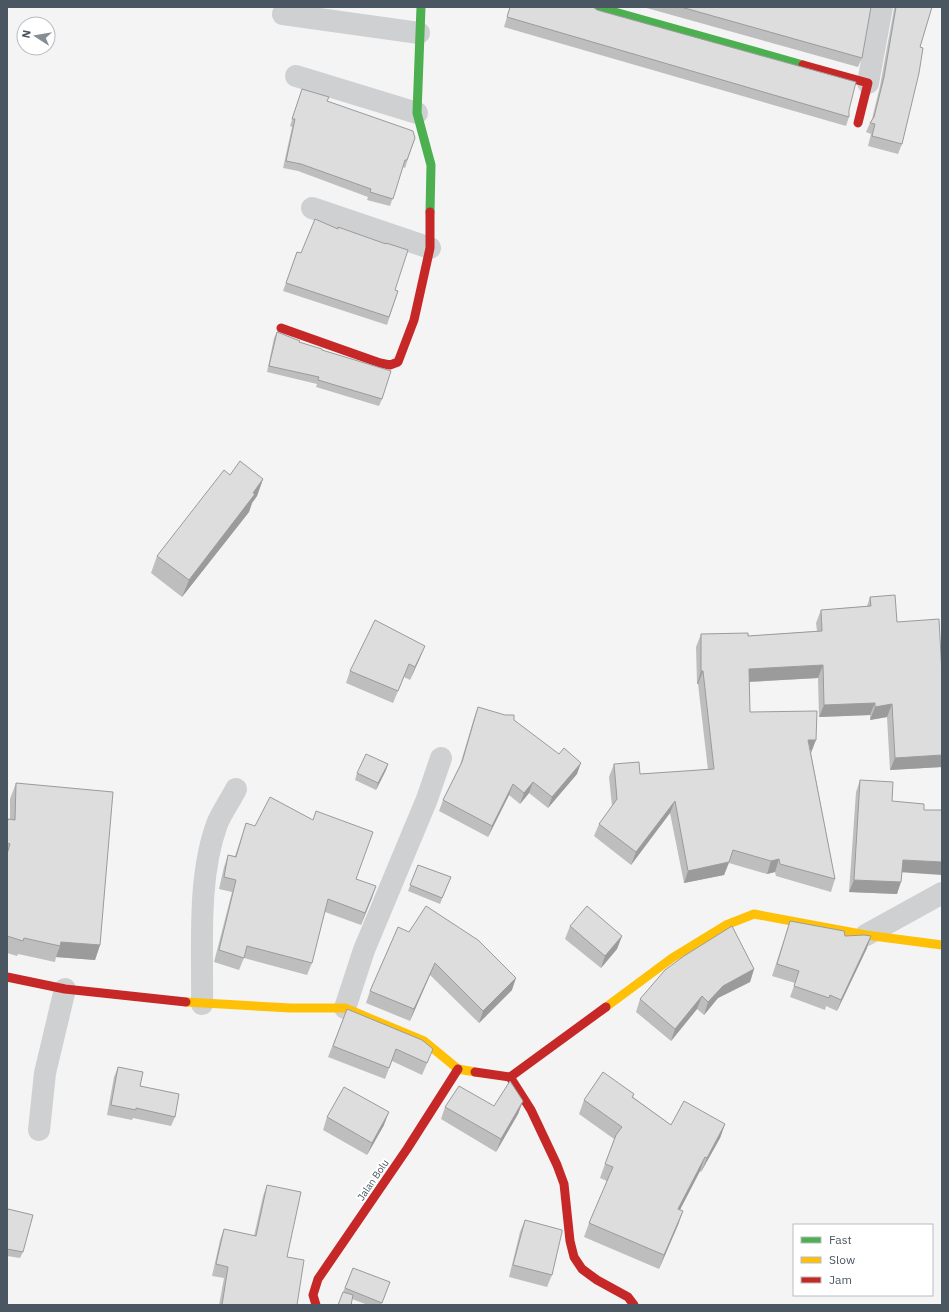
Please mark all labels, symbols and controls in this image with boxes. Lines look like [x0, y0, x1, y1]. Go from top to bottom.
north arrow [16, 16, 56, 56]
text: N [19, 29, 34, 39]
street label: Jalan Bolu [354, 1157, 392, 1203]
legend [793, 1224, 933, 1296]
text: Fast [829, 1232, 852, 1247]
text: Slow [829, 1252, 855, 1267]
text: Jam [829, 1272, 852, 1287]

